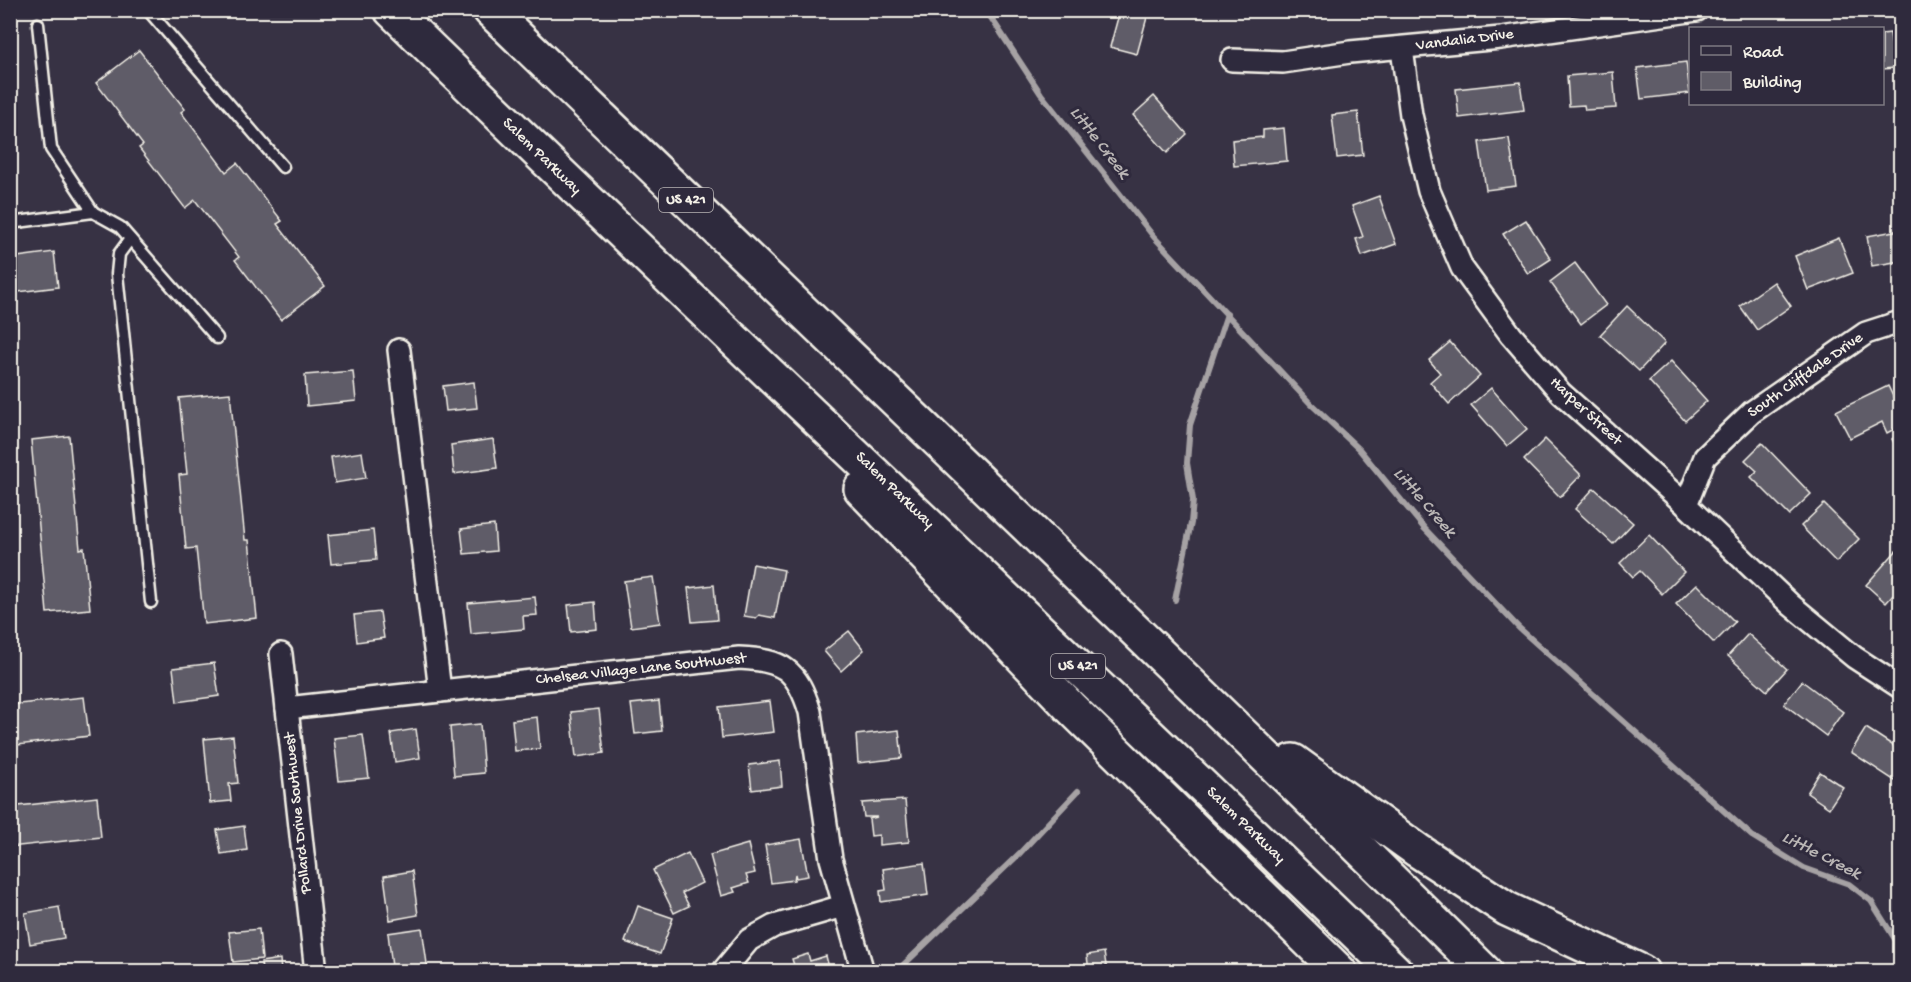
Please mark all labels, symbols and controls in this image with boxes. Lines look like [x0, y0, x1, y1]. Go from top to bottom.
street label: Vandalia Drive [1414, 25, 1516, 57]
legend [1689, 27, 1884, 105]
text: Road [1743, 43, 1784, 64]
text: Building [1742, 73, 1802, 94]
water label: Little Creek [1064, 103, 1135, 185]
street label: Salem Parkway [497, 114, 585, 200]
road number: US 421 [659, 188, 713, 212]
street label: South Cliffdale Drive [1745, 329, 1868, 423]
street label: Harper Street [1545, 374, 1626, 451]
street label: Salem Parkway [850, 448, 938, 534]
water label: Little Creek [1388, 464, 1461, 544]
street label: Chelsea Village Lane Southwest [535, 649, 748, 690]
road number: US 421 [1051, 654, 1105, 678]
street label: Pollard Drive Southwest [281, 730, 317, 896]
street label: Salem Parkway [1201, 783, 1289, 869]
water label: Little Creek [1778, 827, 1866, 886]

